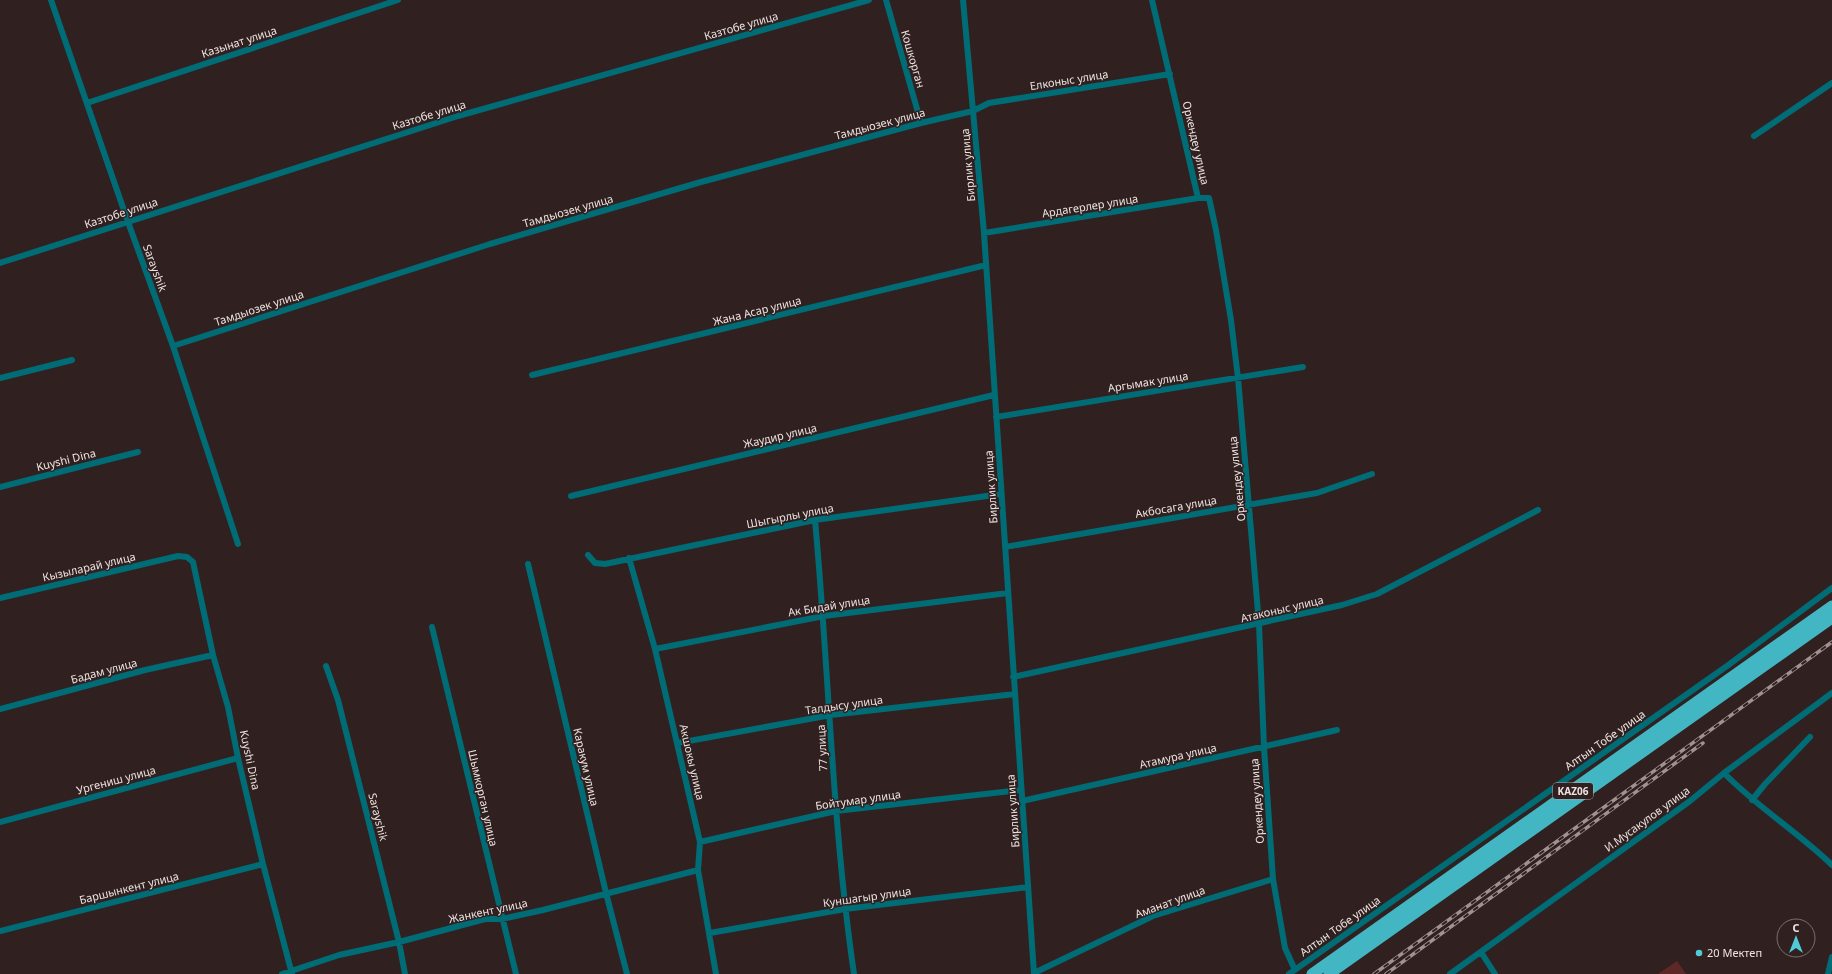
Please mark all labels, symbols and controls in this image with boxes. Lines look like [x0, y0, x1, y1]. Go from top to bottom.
street label: Казтобе улица [702, 8, 780, 43]
street label: Казынат улица [199, 22, 279, 61]
street label: Кошкорган [898, 28, 929, 90]
street label: Елконыс улица [1029, 66, 1109, 93]
street label: Казтобе улица [390, 96, 468, 133]
street label: Оркендеу улица [1180, 100, 1213, 186]
street label: Тамдыозек улица [833, 104, 927, 143]
street label: Бирлик улица [957, 128, 978, 202]
street label: Тамдыозек улица [521, 190, 615, 231]
street label: Ардагерлер улица [1041, 191, 1139, 221]
street label: Казтобе улица [82, 194, 159, 231]
street label: Sarayshik [140, 242, 171, 294]
street label: Тамдыозек улица [212, 286, 305, 329]
street label: Жана Асар улица [711, 292, 803, 329]
street label: Аргымак улица [1107, 368, 1189, 395]
street label: Жаудир улица [742, 420, 818, 451]
street label: Оркендеу улица [1225, 436, 1248, 522]
street label: Kuyshi Dina [35, 445, 97, 474]
street label: Бирлик улица [980, 450, 1001, 524]
street label: Акбосага улица [1134, 492, 1218, 521]
street label: Шыгырлы улица [745, 500, 835, 531]
street label: Кызыларай улица [41, 548, 137, 585]
street label: Ак Бидай улица [787, 592, 871, 619]
street label: Атаконыс улица [1239, 592, 1325, 625]
street label: Бадам улица [69, 654, 139, 687]
street label: Талдысу улица [804, 692, 884, 717]
street label: Алтын Тобе улица [1561, 706, 1648, 773]
street label: Акшокы улица [676, 722, 709, 801]
street label: 77 улица [813, 724, 830, 772]
street label: Каракум улица [570, 726, 603, 807]
street label: Kuyshi Dina [237, 729, 264, 791]
street label: Атамура улица [1138, 739, 1218, 772]
street label: Шымкорган улица [465, 748, 502, 848]
street label: Оркендеу улица [1246, 758, 1267, 844]
street label: Ургениш улица [75, 762, 157, 797]
street label: Бирлик улица [1002, 774, 1023, 848]
street label: И.Мусакулов улица [1601, 782, 1692, 855]
road number: KАZ06 [1553, 783, 1593, 799]
street label: Бойтумар улица [814, 786, 902, 813]
street label: Sarayshik [365, 791, 392, 843]
street label: Баршынкент улица [78, 868, 180, 907]
street label: Аманат улица [1133, 882, 1207, 921]
street label: Куншагыр улица [822, 883, 912, 910]
street label: Алтын Тобе улица [1296, 892, 1383, 959]
street label: Жанкент улица [447, 895, 529, 926]
north arrow [1776, 918, 1816, 958]
text: С [1792, 920, 1800, 935]
place label: 20 Мектеп [1707, 945, 1762, 960]
marker: 20 Мектеп [1694, 948, 1704, 958]

